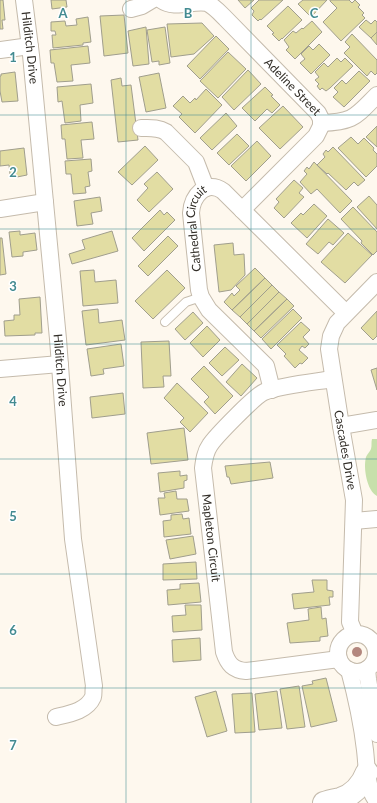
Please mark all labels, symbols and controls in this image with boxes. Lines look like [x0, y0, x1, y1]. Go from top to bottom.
text: A [57, 5, 68, 21]
text: B [184, 5, 193, 21]
text: C [310, 5, 319, 21]
street label: Hilditch Drive [19, 10, 42, 85]
text: 1 [9, 49, 17, 65]
street label: Adeline Street [261, 55, 325, 119]
text: 2 [9, 164, 17, 180]
street label: Cathedral Circuit [183, 181, 210, 273]
text: 3 [9, 278, 17, 294]
street label: Hilditch Drive [51, 333, 71, 407]
text: 4 [9, 393, 17, 409]
street label: Cascades Drive [331, 409, 360, 491]
street label: Mapleton Circuit [199, 493, 224, 583]
text: 5 [9, 508, 17, 524]
text: 6 [9, 622, 17, 638]
text: 7 [9, 737, 17, 753]

